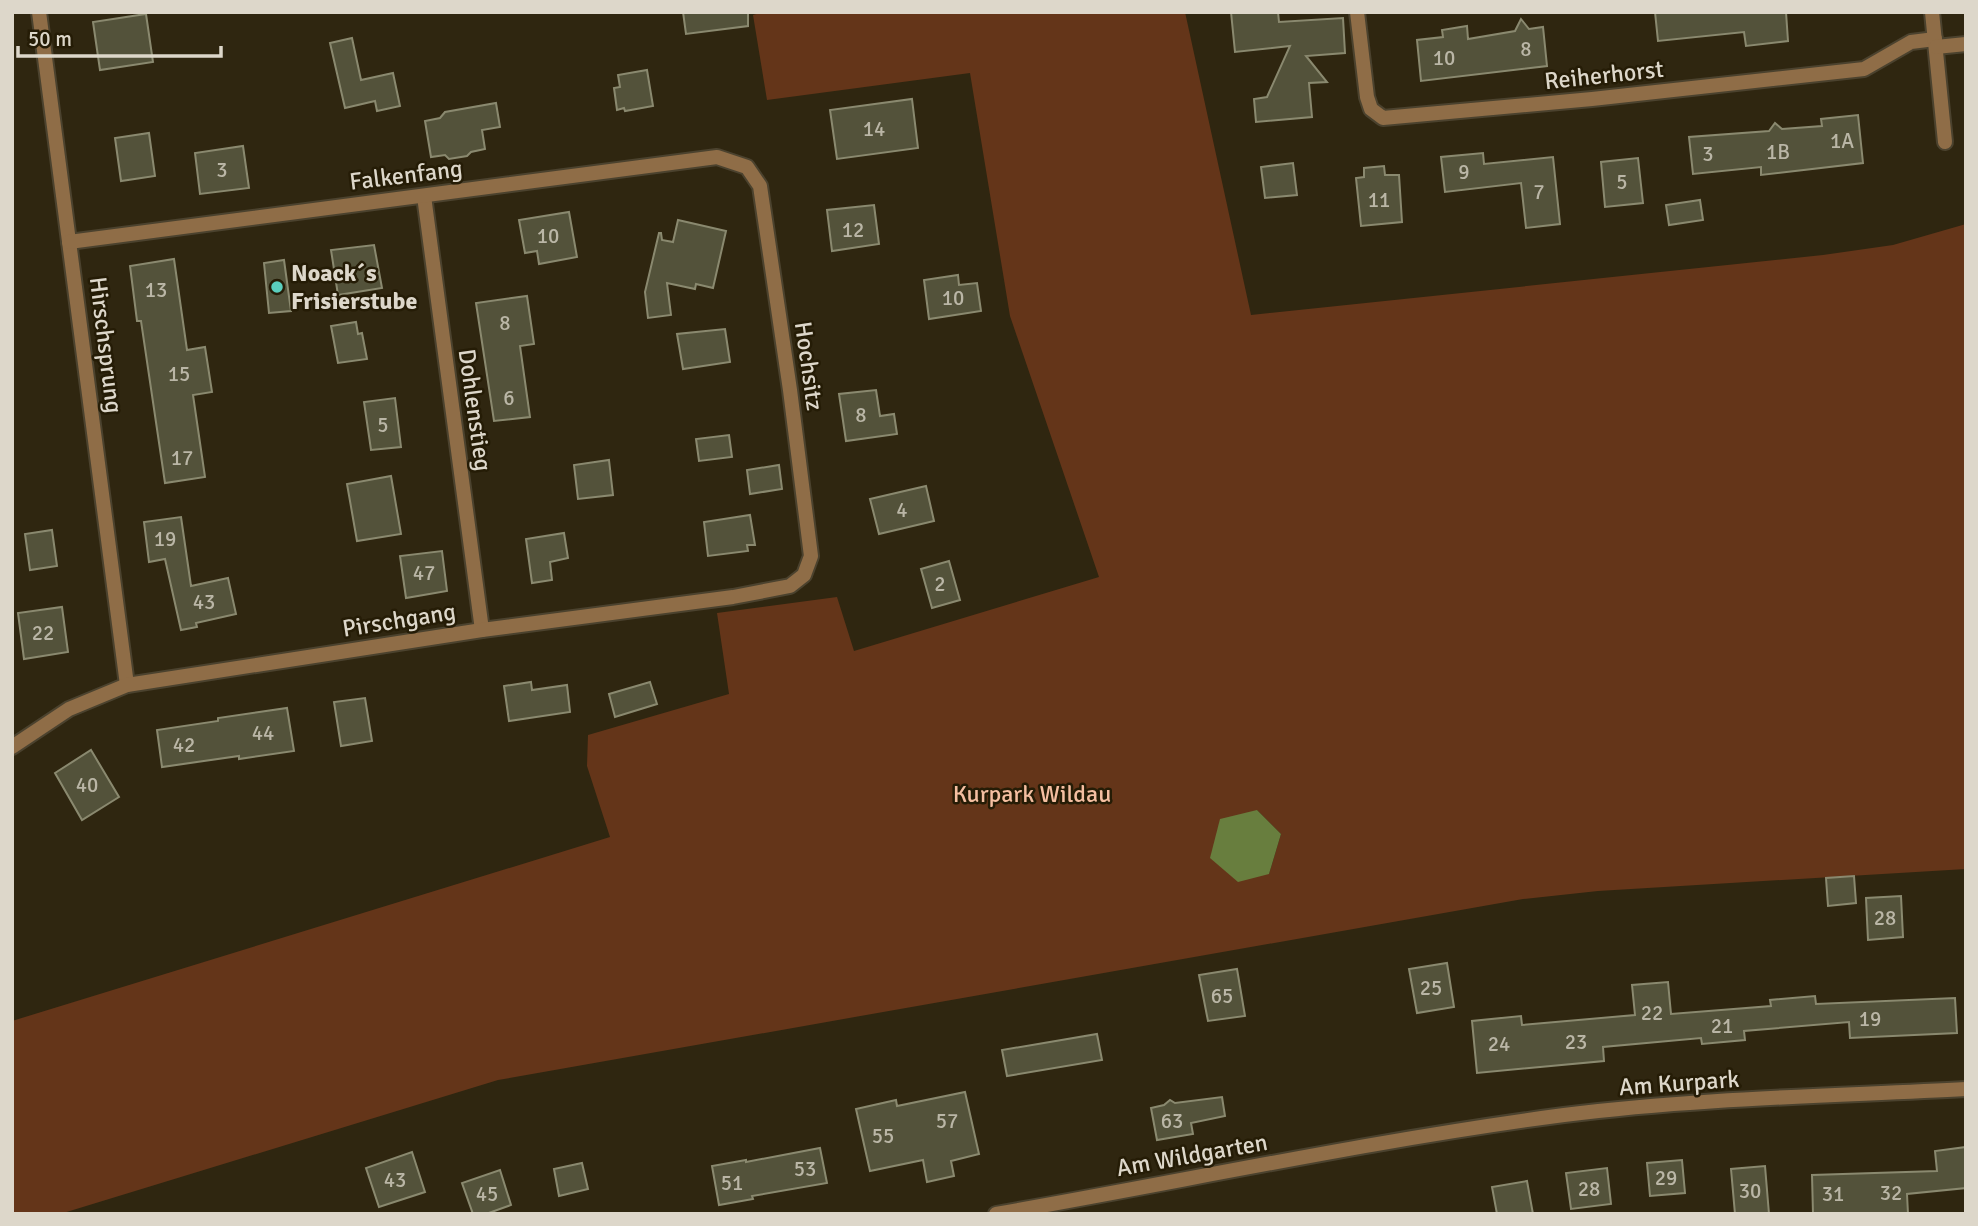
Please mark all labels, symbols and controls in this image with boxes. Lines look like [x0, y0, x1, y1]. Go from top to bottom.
scale bar [18, 14, 220, 58]
text: 50 m [28, 26, 72, 52]
house number: 8 [1520, 36, 1532, 62]
house number: 10 [1433, 45, 1455, 71]
street label: Reiherhorst [1543, 54, 1665, 96]
house number: 14 [863, 116, 885, 142]
house number: 1A [1830, 128, 1854, 154]
house number: 1B [1766, 139, 1790, 165]
house number: 3 [1702, 141, 1714, 167]
street label: Falkenfang [348, 153, 464, 197]
house number: 3 [216, 157, 228, 183]
house number: 9 [1458, 159, 1470, 185]
house number: 5 [1616, 169, 1628, 195]
house number: 7 [1533, 179, 1545, 205]
house number: 11 [1368, 187, 1390, 213]
house number: 12 [842, 217, 864, 243]
house number: 10 [537, 223, 559, 249]
place label: Noack´s Frisierstube [291, 258, 417, 316]
street label: Hirschsprung [83, 275, 129, 415]
house number: 13 [145, 277, 167, 303]
marker: Noack´s Frisierstube [269, 279, 285, 295]
house number: 10 [942, 285, 964, 311]
house number: 8 [499, 310, 511, 336]
street label: Hochsitz [788, 320, 830, 412]
street label: Dohlenstieg [452, 347, 498, 473]
house number: 15 [168, 361, 190, 387]
house number: 6 [503, 385, 515, 411]
house number: 8 [855, 402, 867, 428]
house number: 5 [377, 412, 389, 438]
house number: 17 [171, 445, 193, 471]
house number: 4 [896, 497, 908, 523]
house number: 19 [154, 526, 176, 552]
house number: 47 [413, 560, 435, 586]
house number: 2 [934, 571, 946, 597]
house number: 43 [193, 589, 215, 615]
street label: Pirschgang [340, 596, 458, 644]
house number: 22 [32, 620, 54, 646]
house number: 44 [252, 720, 274, 746]
house number: 42 [173, 732, 195, 758]
house number: 40 [76, 772, 98, 798]
park label: Kurpark Wildau [953, 779, 1111, 809]
house number: 28 [1874, 905, 1896, 931]
house number: 25 [1420, 975, 1442, 1001]
house number: 65 [1211, 983, 1233, 1009]
house number: 22 [1641, 1000, 1663, 1026]
house number: 19 [1859, 1006, 1881, 1032]
house number: 21 [1711, 1013, 1733, 1039]
house number: 23 [1565, 1029, 1587, 1055]
house number: 24 [1488, 1031, 1510, 1057]
street label: Am Kurpark [1618, 1064, 1740, 1102]
house number: 57 [936, 1108, 958, 1134]
house number: 63 [1161, 1108, 1183, 1134]
house number: 55 [872, 1123, 894, 1149]
street label: Am Wildgarten [1114, 1127, 1270, 1183]
house number: 53 [794, 1156, 816, 1182]
house number: 29 [1655, 1165, 1677, 1191]
house number: 43 [384, 1167, 406, 1193]
house number: 51 [721, 1170, 743, 1196]
house number: 28 [1578, 1176, 1600, 1202]
house number: 30 [1739, 1178, 1761, 1204]
house number: 32 [1880, 1180, 1902, 1206]
house number: 45 [476, 1181, 498, 1207]
house number: 31 [1822, 1181, 1844, 1207]

